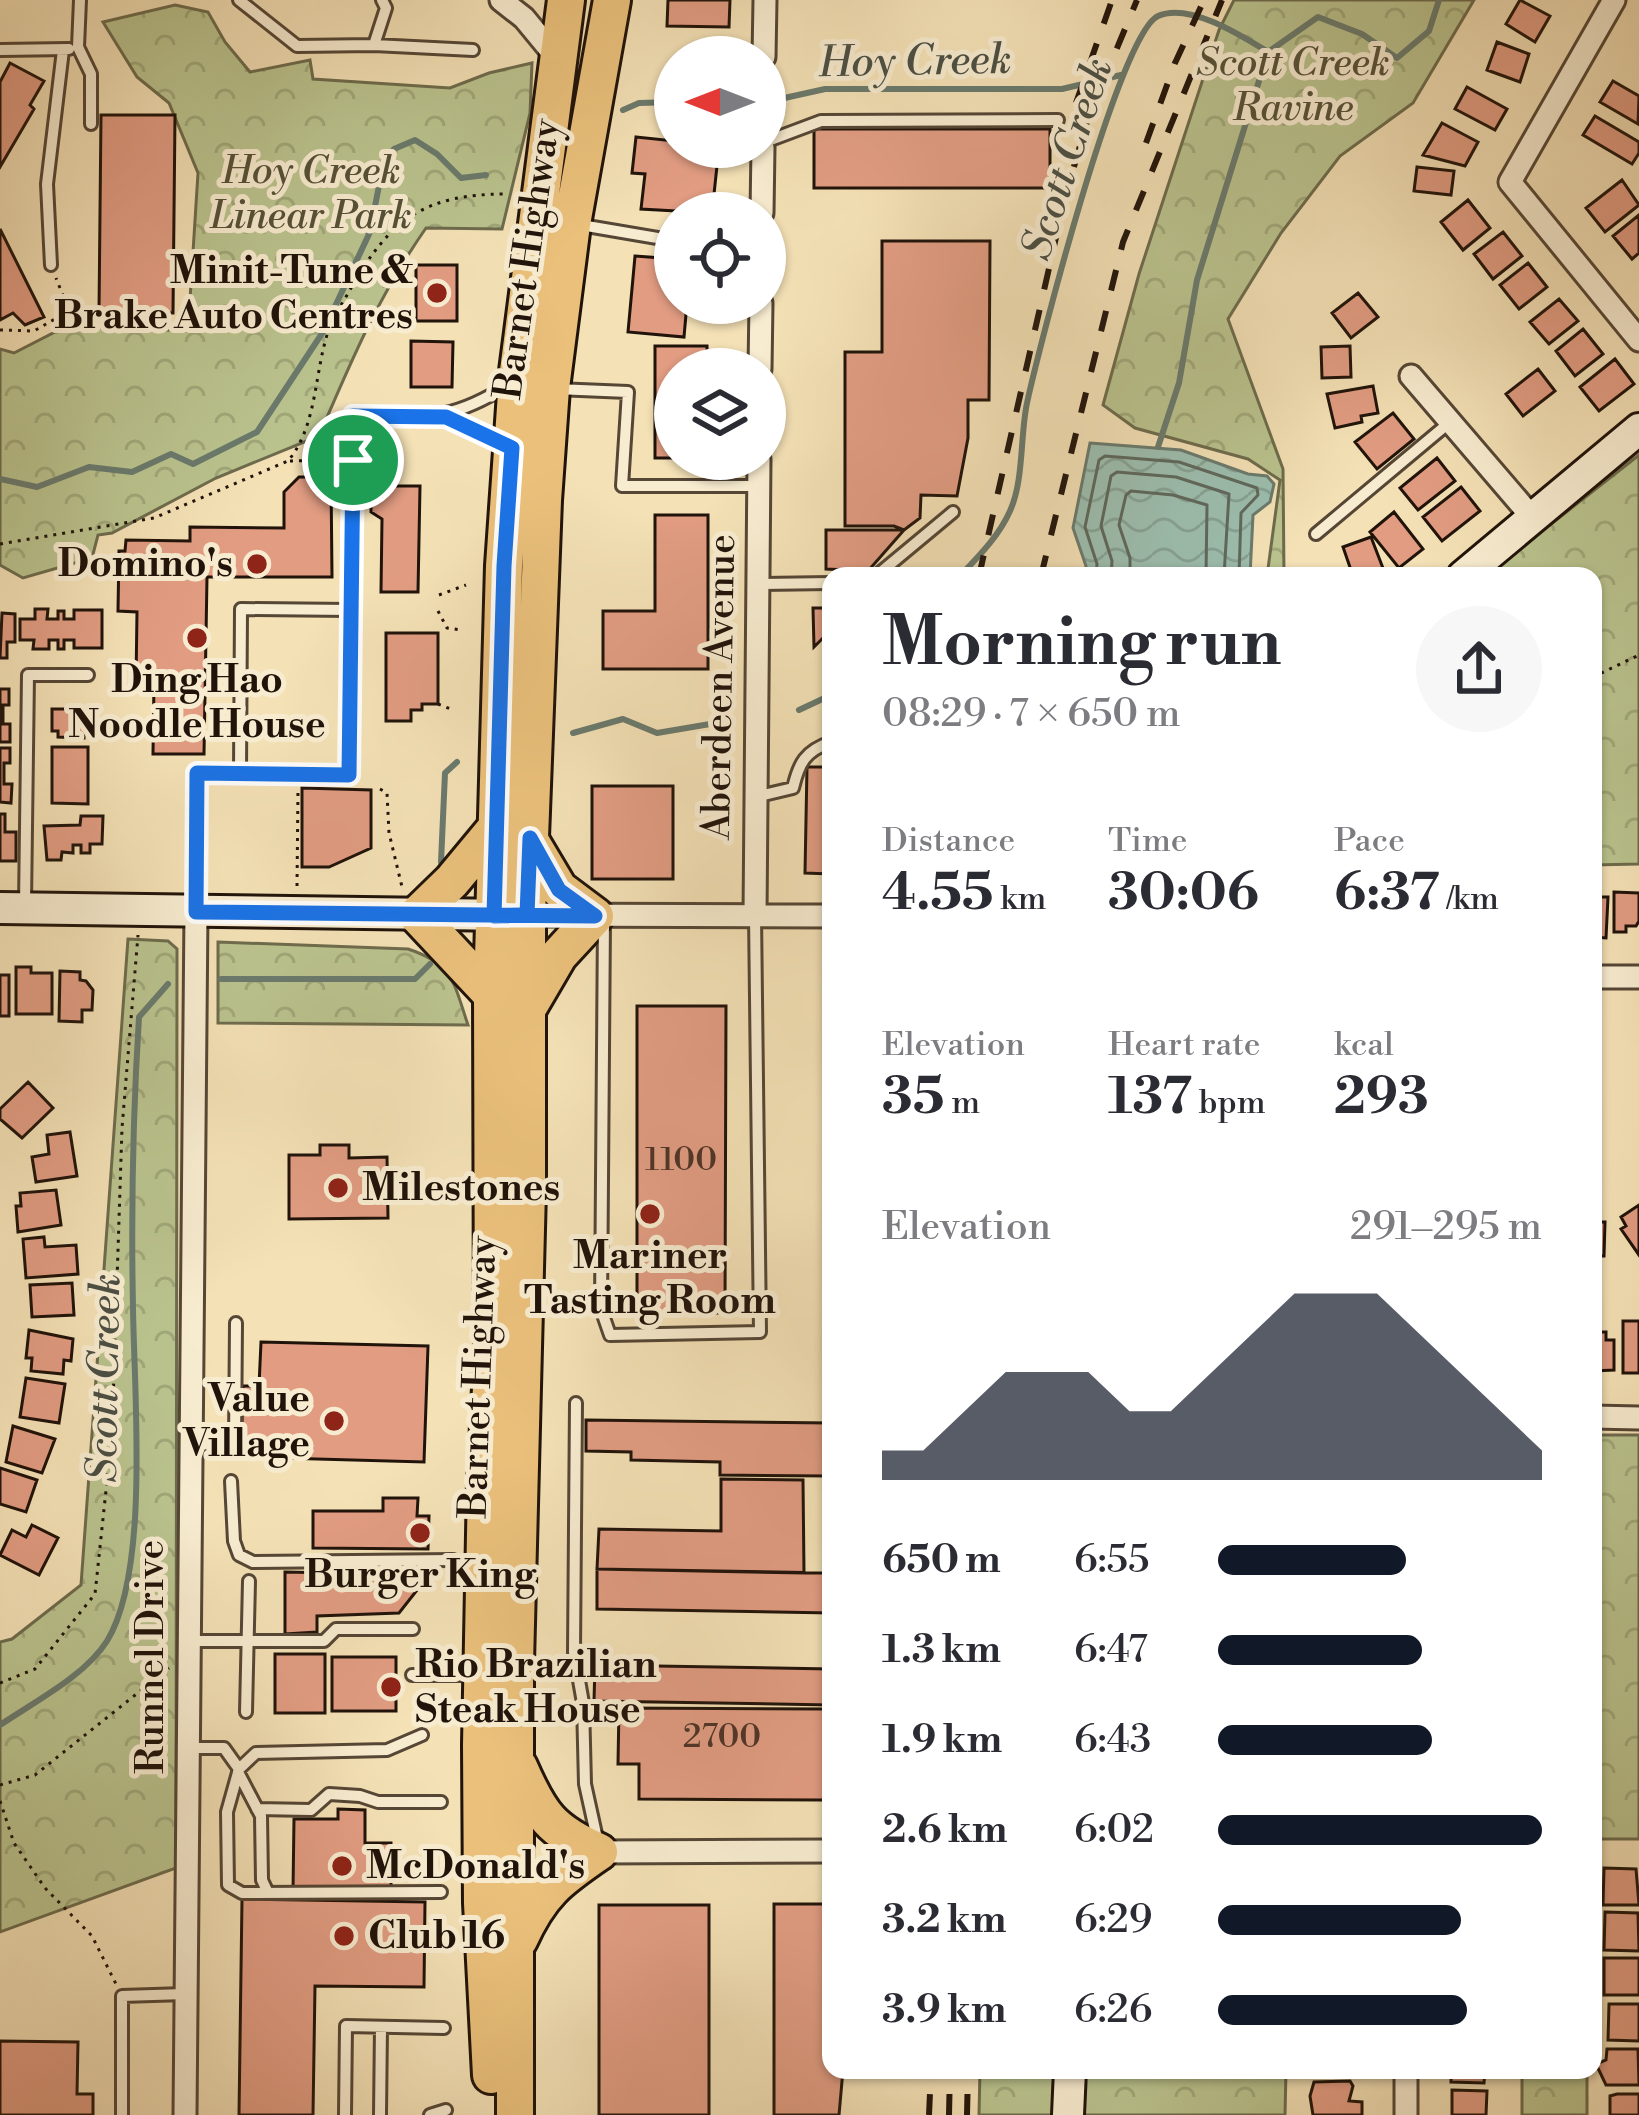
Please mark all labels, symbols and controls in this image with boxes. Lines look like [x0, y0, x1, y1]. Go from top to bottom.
water label: Hoy Creek [817, 34, 1012, 90]
north arrow [654, 36, 786, 168]
map controls [654, 36, 786, 480]
park label: Scott Creek Ravine [1196, 39, 1390, 133]
water label: Scott Creek [1011, 51, 1125, 267]
street label: Barnet Highway [484, 115, 572, 403]
park label: Hoy Creek Linear Park [209, 147, 412, 241]
button: locate [654, 192, 786, 324]
place label: Minit-Tune & Brake Auto Centres [54, 247, 413, 341]
marker: Minit-Tune & Brake Auto Centres [424, 280, 450, 306]
button: layers [654, 348, 786, 480]
pin [302, 409, 404, 511]
icon: arrive [320, 427, 386, 493]
street label: Aberdeen Avenue [693, 534, 747, 841]
place label: Domino's [58, 540, 233, 589]
marker: Domino's [244, 551, 270, 577]
text: Morning run [882, 603, 1281, 686]
button: share [1416, 606, 1542, 732]
marker: Ding Hao Noodle House [184, 625, 210, 651]
place label: Ding Hao Noodle House [68, 656, 326, 750]
text: 08:29 · 7 × 650 m [882, 690, 1180, 739]
text: Distance [882, 821, 1015, 862]
text: Time [1108, 821, 1187, 862]
text: Pace [1334, 821, 1405, 862]
text: 4.55 [882, 862, 993, 926]
text: 30:06 [1108, 862, 1259, 926]
text: 6:37 [1334, 862, 1440, 926]
text: km [993, 879, 1046, 920]
text: /km [1440, 879, 1499, 920]
text: Elevation [882, 1025, 1025, 1066]
text: Heart rate [1108, 1025, 1260, 1066]
text: kcal [1334, 1025, 1394, 1066]
text: 35 [882, 1066, 944, 1130]
text: 137 [1108, 1066, 1192, 1130]
text: 293 [1334, 1066, 1429, 1130]
text: m [944, 1083, 980, 1124]
text: bpm [1192, 1083, 1266, 1124]
house number: 1100 [645, 1140, 717, 1181]
place label: Milestones [362, 1164, 560, 1213]
marker: Milestones [325, 1175, 351, 1201]
marker: Mariner Tasting Room [637, 1201, 663, 1227]
text: Elevation [882, 1203, 1051, 1252]
text: 291–295 m [1350, 1203, 1542, 1252]
place label: Mariner Tasting Room [524, 1232, 776, 1326]
street label: Barnet Highway [450, 1234, 508, 1520]
water label: Scott Creek [77, 1273, 133, 1483]
place label: Value Village [182, 1375, 310, 1469]
marker: Value Village [321, 1408, 347, 1434]
marker: Burger King [407, 1520, 433, 1546]
text: 650 m [882, 1536, 1001, 1585]
text: 6:55 [1074, 1536, 1149, 1585]
street label: Runnel Drive [127, 1540, 176, 1774]
place label: Burger King [304, 1551, 537, 1600]
text: 1.3 km [882, 1626, 1001, 1675]
text: 6:47 [1074, 1626, 1148, 1675]
place label: Rio Brazilian Steak House [415, 1641, 657, 1735]
marker: Rio Brazilian Steak House [378, 1674, 404, 1700]
text: 1.9 km [882, 1716, 1002, 1765]
text: 6:43 [1074, 1716, 1151, 1765]
house number: 2700 [683, 1717, 761, 1758]
text: 2.6 km [882, 1806, 1007, 1855]
text: 6:02 [1074, 1806, 1154, 1855]
place label: McDonald's [366, 1842, 585, 1891]
marker: McDonald's [329, 1853, 355, 1879]
text: 3.2 km [882, 1896, 1006, 1945]
text: 6:29 [1074, 1896, 1152, 1945]
place label: Club 16 [368, 1912, 505, 1961]
marker: Club 16 [331, 1923, 357, 1949]
text: 3.9 km [882, 1986, 1007, 2035]
text: 6:26 [1074, 1986, 1152, 2035]

